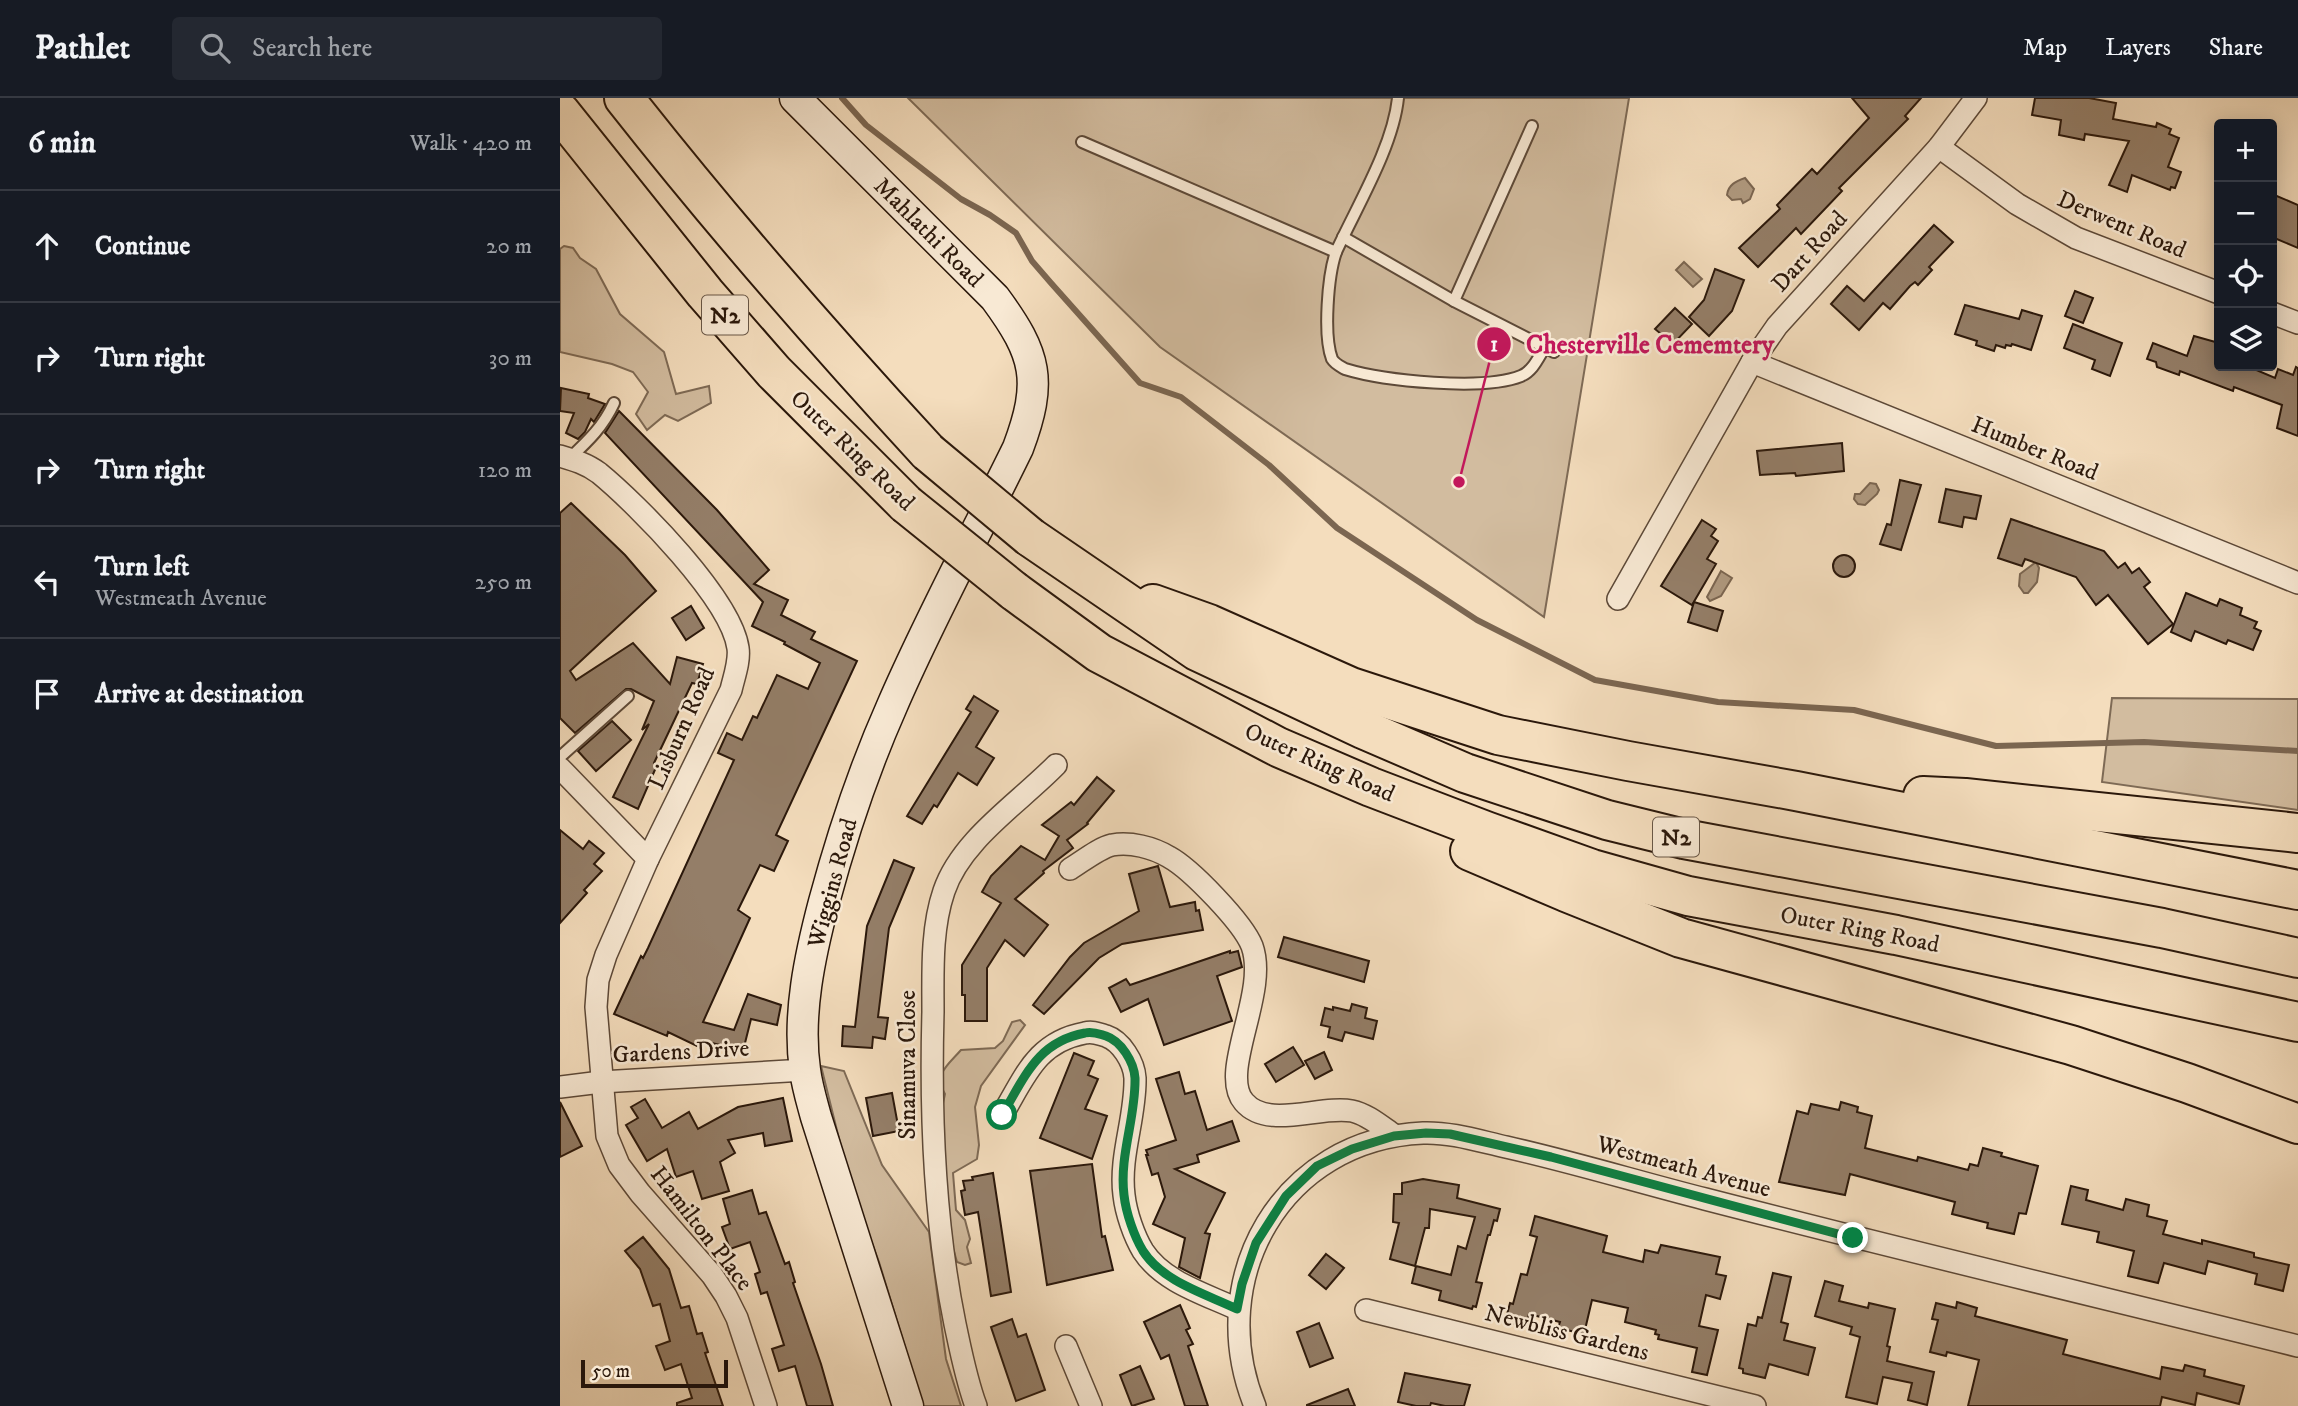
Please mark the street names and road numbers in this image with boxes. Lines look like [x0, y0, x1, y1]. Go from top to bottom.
street label: Mahlathi Road [867, 171, 990, 294]
street label: Derwent Road [2053, 184, 2191, 266]
street label: Dart Road [1765, 205, 1854, 299]
road number: N2 [702, 296, 748, 334]
street label: Outer Ring Road [784, 384, 921, 518]
street label: Humber Road [1967, 410, 2103, 488]
street label: Lisburn Road [642, 663, 722, 794]
street label: Outer Ring Road [1240, 716, 1399, 809]
street label: Wiggins Road [801, 815, 865, 952]
road number: N2 [1653, 818, 1699, 856]
street label: Outer Ring Road [1778, 900, 1942, 960]
street label: Sinamuva Close [893, 990, 923, 1140]
street label: Gardens Drive [612, 1033, 750, 1071]
street label: Westmeath Avenue [1592, 1129, 1774, 1205]
street label: Hamilton Place [643, 1160, 759, 1297]
street label: Newbliss Gardens [1481, 1298, 1652, 1368]

